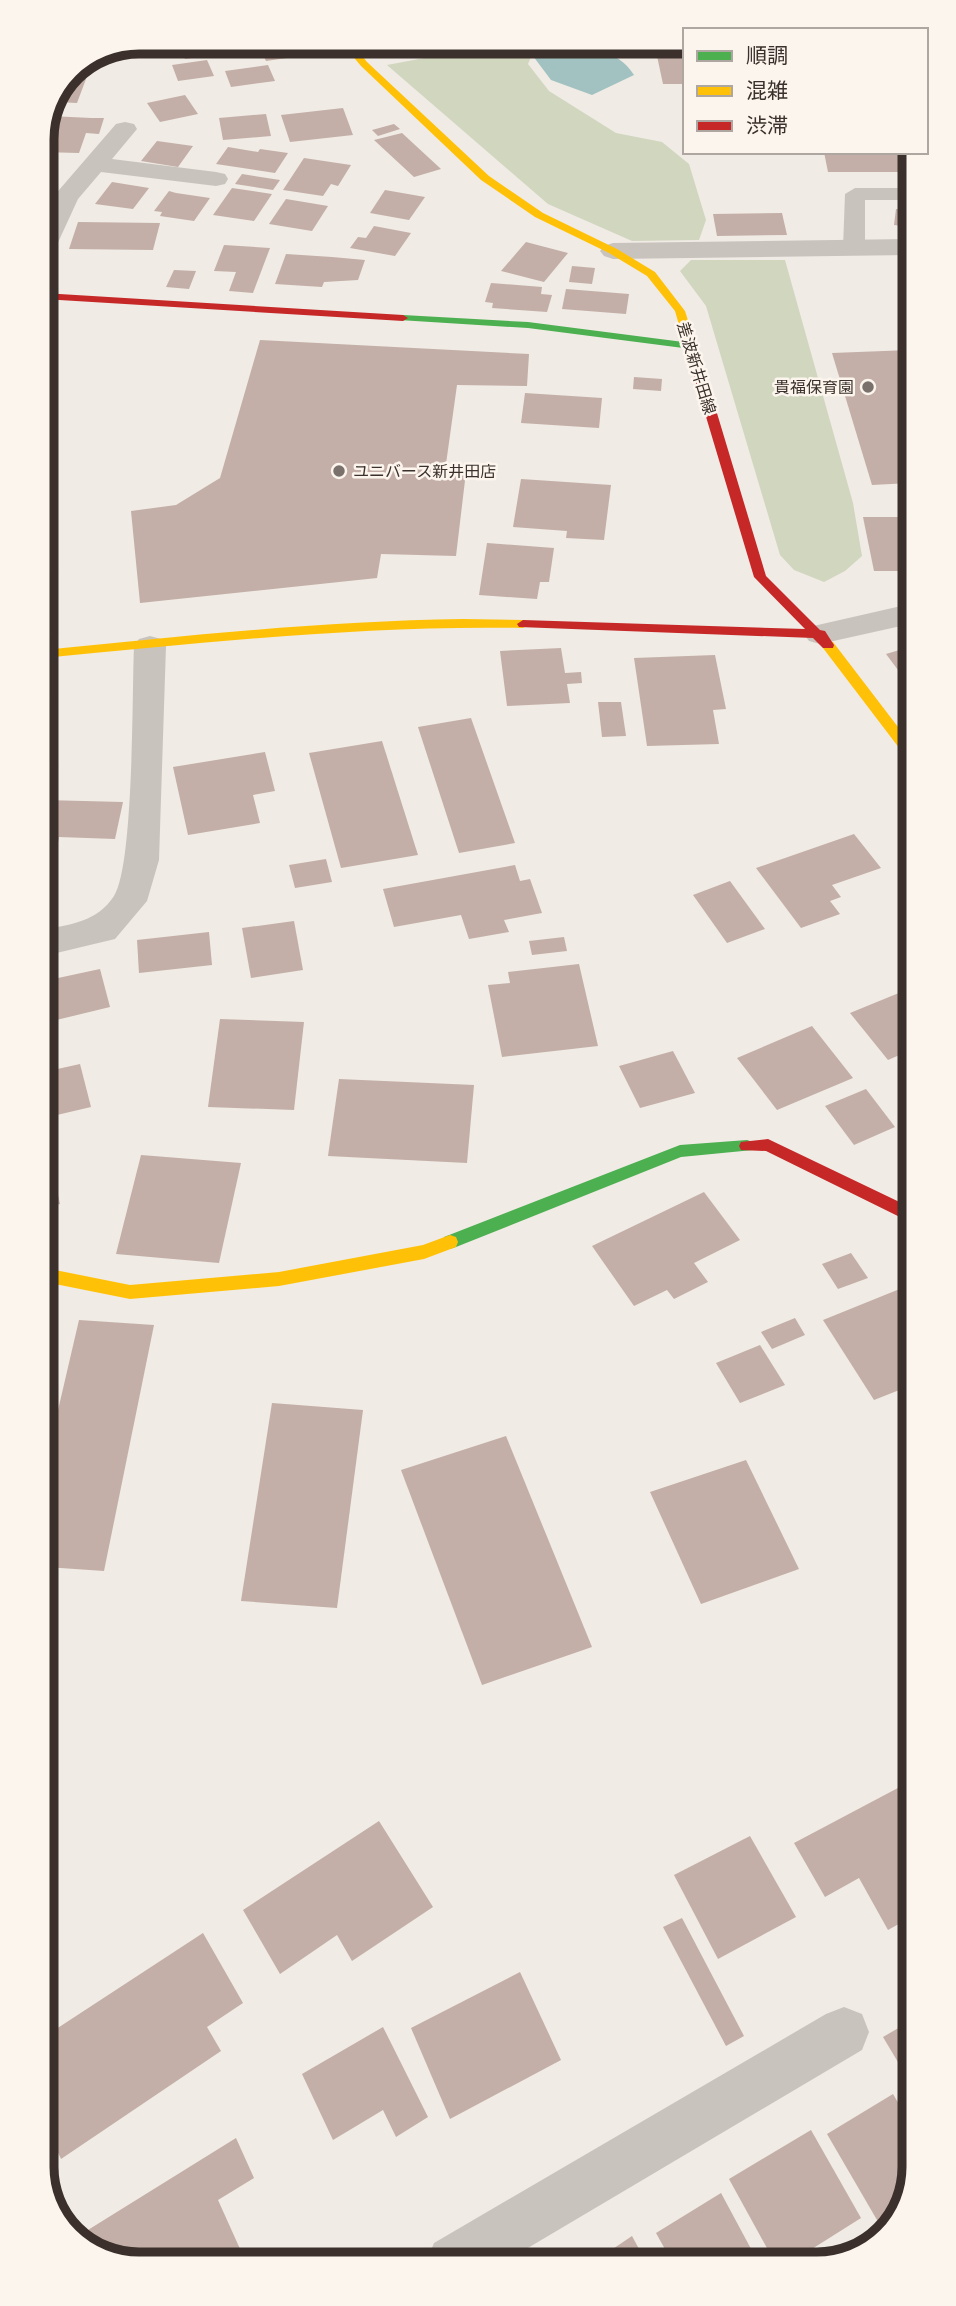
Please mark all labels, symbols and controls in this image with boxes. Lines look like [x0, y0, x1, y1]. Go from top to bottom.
legend [683, 28, 928, 154]
text: 順調 [746, 41, 788, 70]
text: 混雑 [746, 76, 788, 105]
text: 渋滞 [746, 111, 788, 140]
street label: 差波新井田線 [672, 319, 722, 417]
place label: 貴福保育園 [774, 376, 854, 398]
marker: 貴福保育園 [860, 379, 876, 395]
place label: ユニバース新井田店 [353, 460, 496, 482]
marker: ユニバース新井田店 [331, 463, 347, 479]

